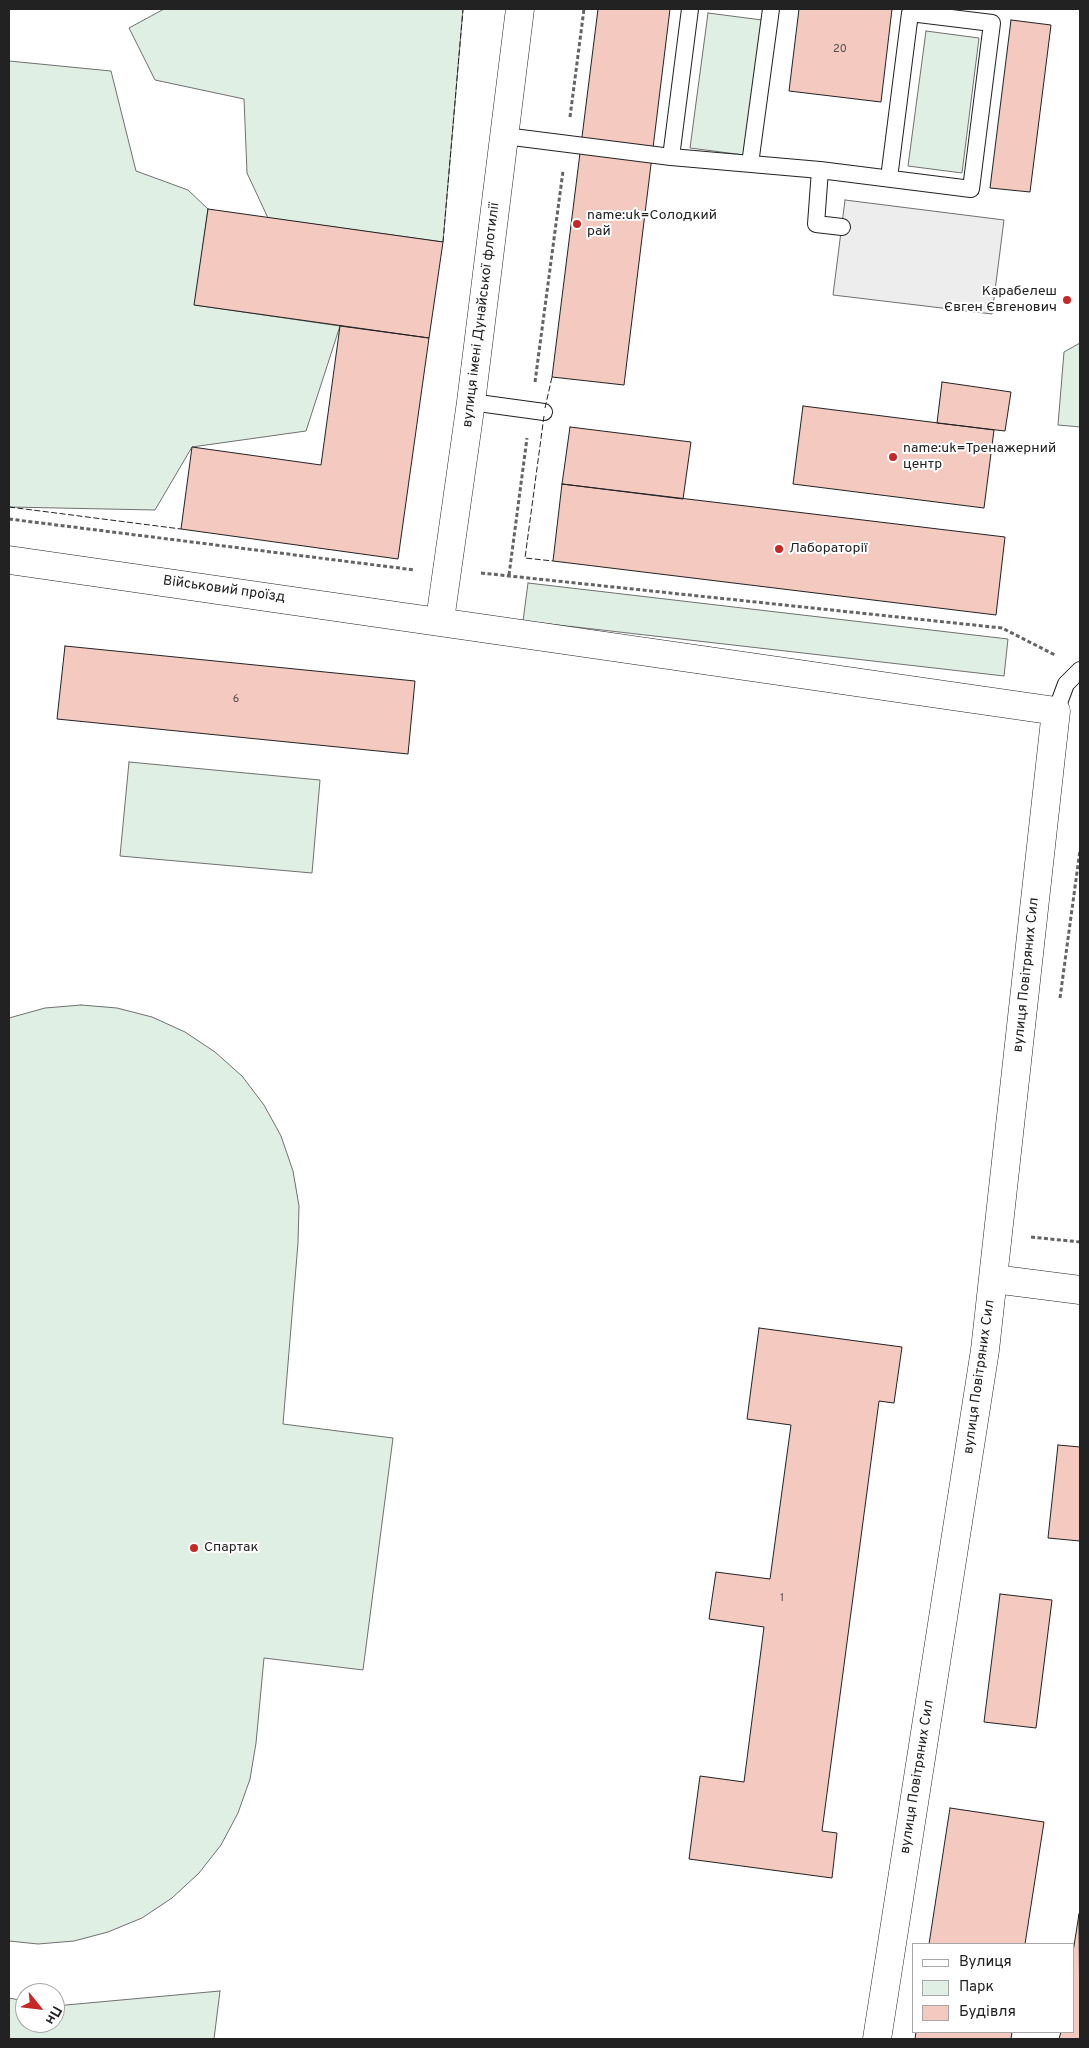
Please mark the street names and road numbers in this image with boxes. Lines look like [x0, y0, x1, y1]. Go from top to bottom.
street label: вулиця імені Дунайської флотилії [460, 202, 504, 428]
street label: Військовий проїзд [162, 573, 286, 607]
street label: вулиця Повітряних Сил [1011, 897, 1043, 1053]
street label: вулиця Повітряних Сил [961, 1299, 999, 1455]
street label: вулиця Повітряних Сил [898, 1699, 938, 1855]

